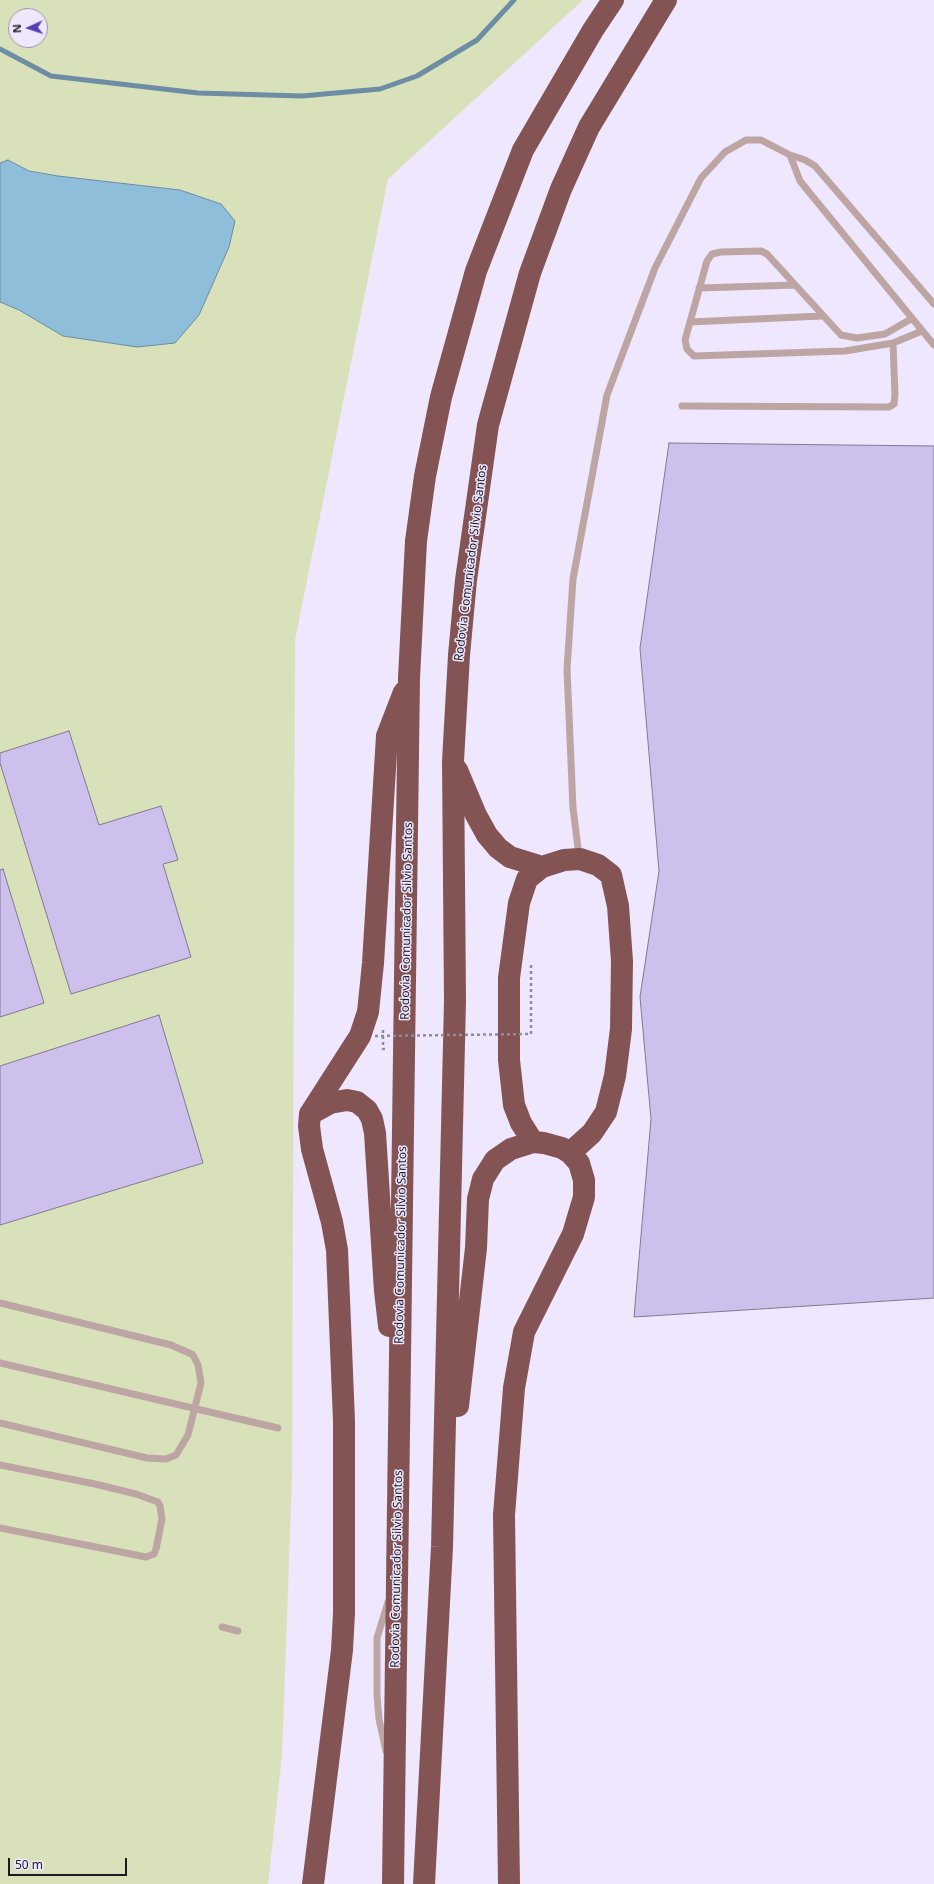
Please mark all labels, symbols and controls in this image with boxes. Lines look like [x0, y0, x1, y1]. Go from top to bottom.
north arrow [8, 8, 48, 48]
text: N [9, 24, 24, 33]
street label: Rodovia Comunicador Silvio Santos [452, 464, 490, 662]
street label: Rodovia Comunicador Silvio Santos [398, 822, 416, 1020]
street label: Rodovia Comunicador Silvio Santos [392, 1146, 410, 1344]
street label: Rodovia Comunicador Silvio Santos [388, 1470, 406, 1668]
scale bar [10, 1850, 129, 1876]
text: 50 m [15, 1856, 43, 1873]

